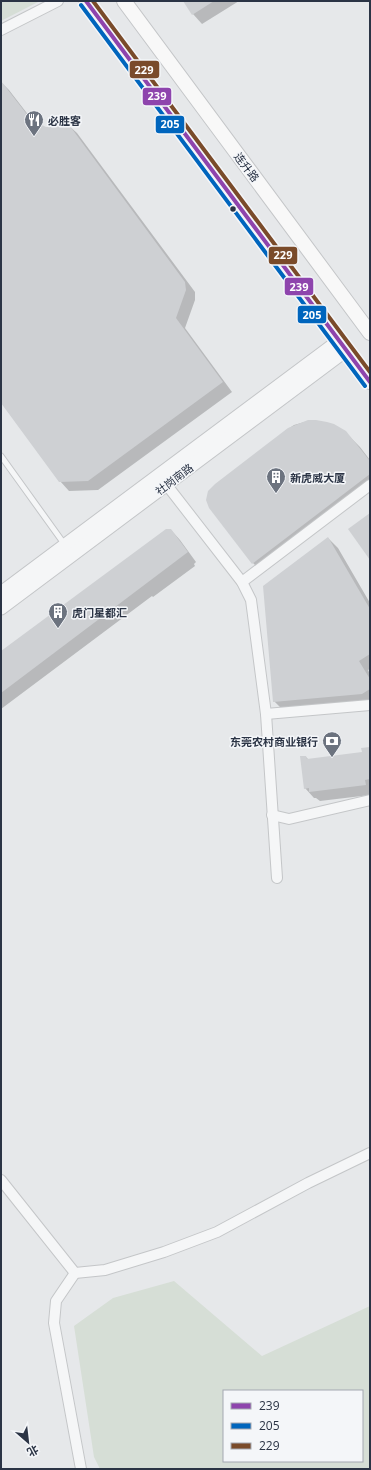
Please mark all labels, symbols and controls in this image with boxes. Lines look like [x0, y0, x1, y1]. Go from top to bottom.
line badge: 229 [129, 60, 160, 79]
text: 229 [135, 62, 153, 77]
line badge: 239 [142, 87, 172, 106]
text: 239 [148, 88, 166, 103]
restaurant icon: 必胜客 [23, 109, 45, 137]
place label: 必胜客 [48, 113, 81, 128]
line badge: 205 [155, 115, 185, 134]
text: 205 [161, 116, 179, 131]
street label: 连升路 [231, 149, 263, 185]
unlabelled marker [228, 204, 238, 214]
line badge: 229 [268, 246, 298, 265]
text: 229 [274, 247, 292, 262]
line badge: 239 [284, 277, 314, 296]
text: 239 [290, 279, 308, 294]
line badge: 205 [297, 305, 327, 324]
text: 205 [303, 307, 321, 322]
street label: 社岗南路 [152, 460, 196, 498]
building icon: 新虎威大厦 [265, 466, 287, 494]
place label: 新虎威大厦 [290, 470, 345, 485]
building icon: 虎门星都汇 [47, 601, 69, 629]
place label: 虎门星都汇 [72, 605, 127, 620]
bank icon: 东莞农村商业银行 [321, 730, 343, 758]
place label: 东莞农村商业银行 [230, 734, 318, 749]
legend [223, 1390, 363, 1462]
text: 239 [259, 1397, 280, 1414]
text: 205 [259, 1417, 280, 1434]
north arrow [8, 1422, 48, 1462]
text: 229 [259, 1437, 280, 1454]
text: 北 [25, 1442, 41, 1460]

